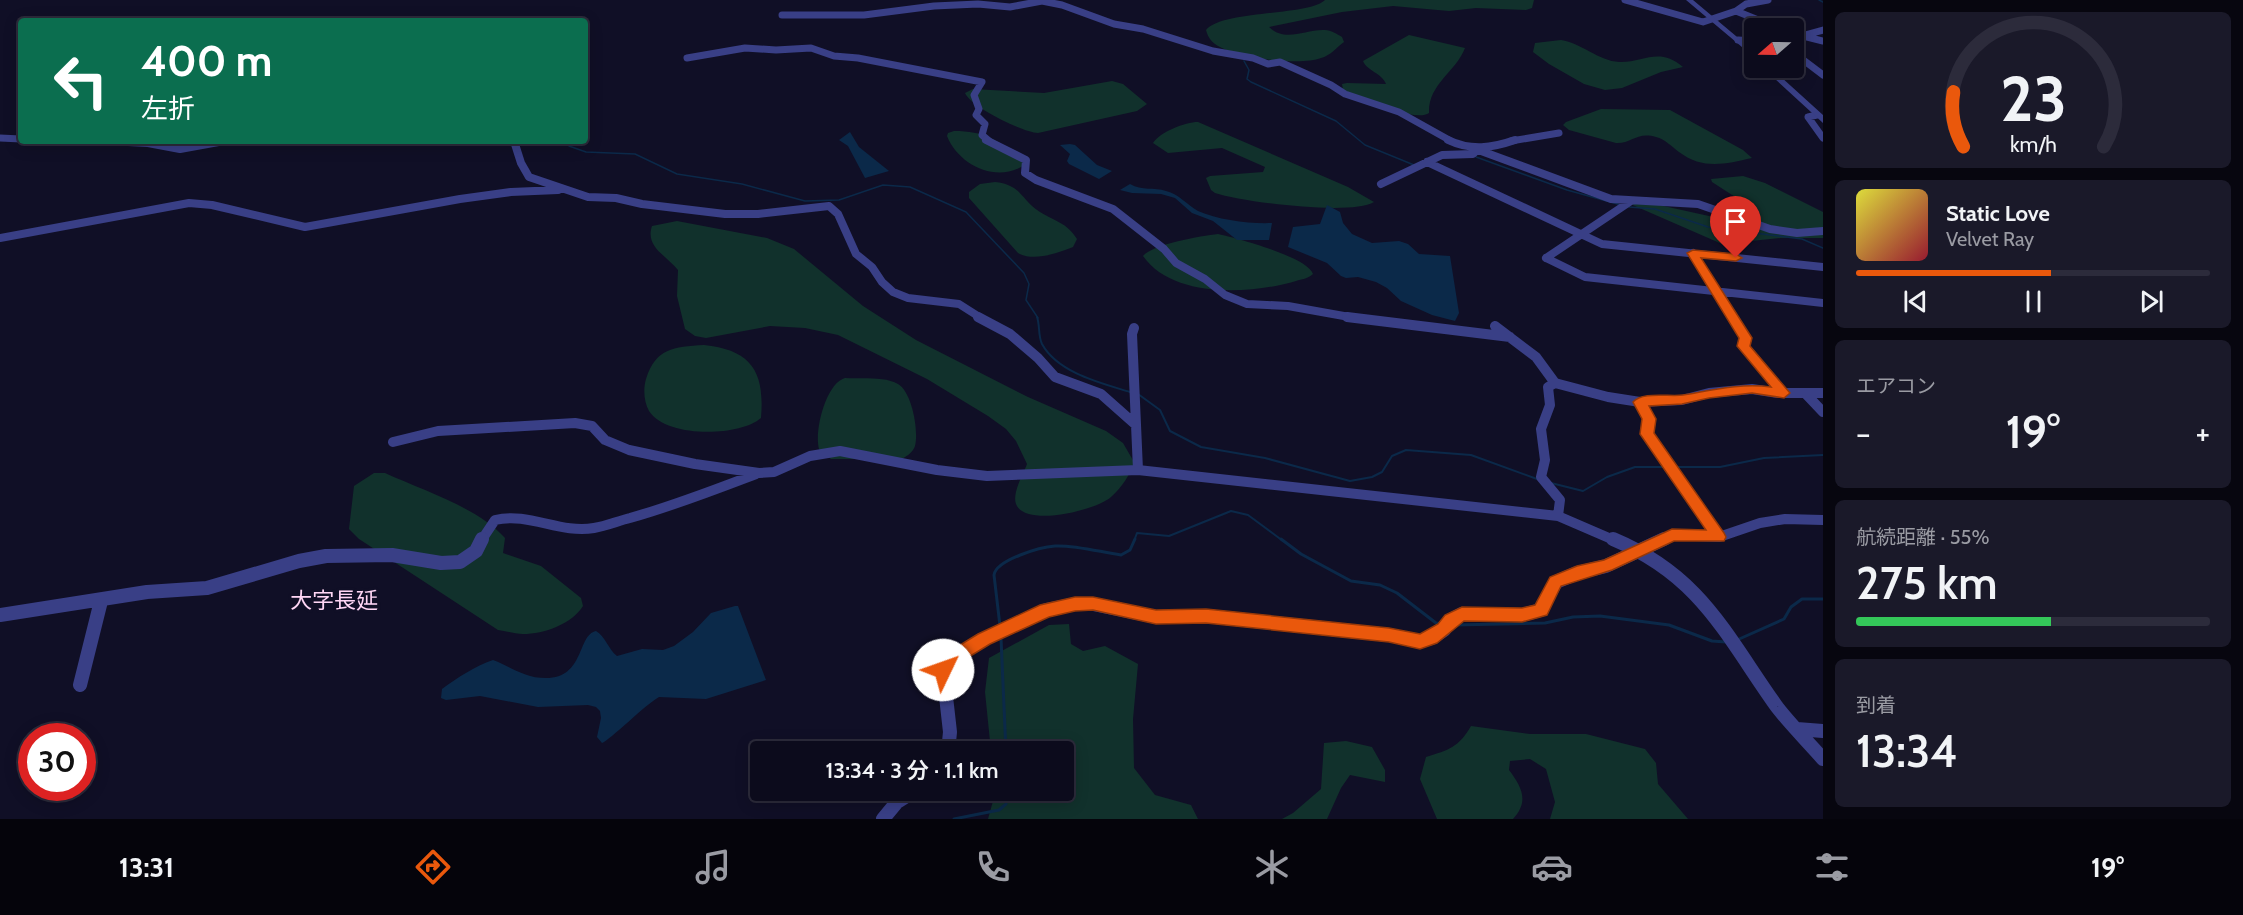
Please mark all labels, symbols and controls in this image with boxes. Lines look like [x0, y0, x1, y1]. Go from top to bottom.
north arrow [1744, 18, 1804, 78]
map controls [1744, 18, 1804, 78]
text: 400 m [141, 35, 272, 87]
icon: left [42, 42, 120, 120]
text: 23 [2000, 61, 2066, 137]
text: 左折 [141, 92, 195, 125]
text: km/h [2010, 131, 2056, 157]
pin [1710, 196, 1761, 258]
text: Static Love [1946, 200, 2050, 227]
icon: arrive [1719, 205, 1752, 238]
text: Velvet Ray [1946, 227, 2034, 251]
icon: previous [1899, 285, 1932, 318]
icon: pause [2017, 285, 2050, 318]
icon: next [2135, 285, 2168, 318]
text: エアコン [1856, 374, 1936, 398]
text: 19° [2006, 405, 2060, 459]
text: − [1856, 413, 1871, 453]
text: + [2195, 413, 2210, 453]
text: 航続距離 · 55% [1856, 525, 1989, 549]
text: 275 km [1856, 556, 1997, 610]
district label: 大字長延 [290, 587, 378, 614]
position arrow [911, 638, 975, 702]
text: 到着 [1856, 693, 1896, 717]
speed limit sign: 30 [18, 723, 96, 801]
text: 13:34 [1856, 724, 1957, 778]
text: 13:34 · 3 分 · 1.1 km [826, 757, 999, 784]
icon: directions [412, 846, 454, 888]
icon: music [692, 846, 734, 888]
icon: phone [972, 846, 1014, 888]
icon: climate [1251, 846, 1293, 888]
icon: car [1531, 846, 1573, 888]
icon: filters [1811, 846, 1853, 888]
text: 13:31 [119, 851, 174, 884]
text: 19° [2091, 851, 2124, 884]

